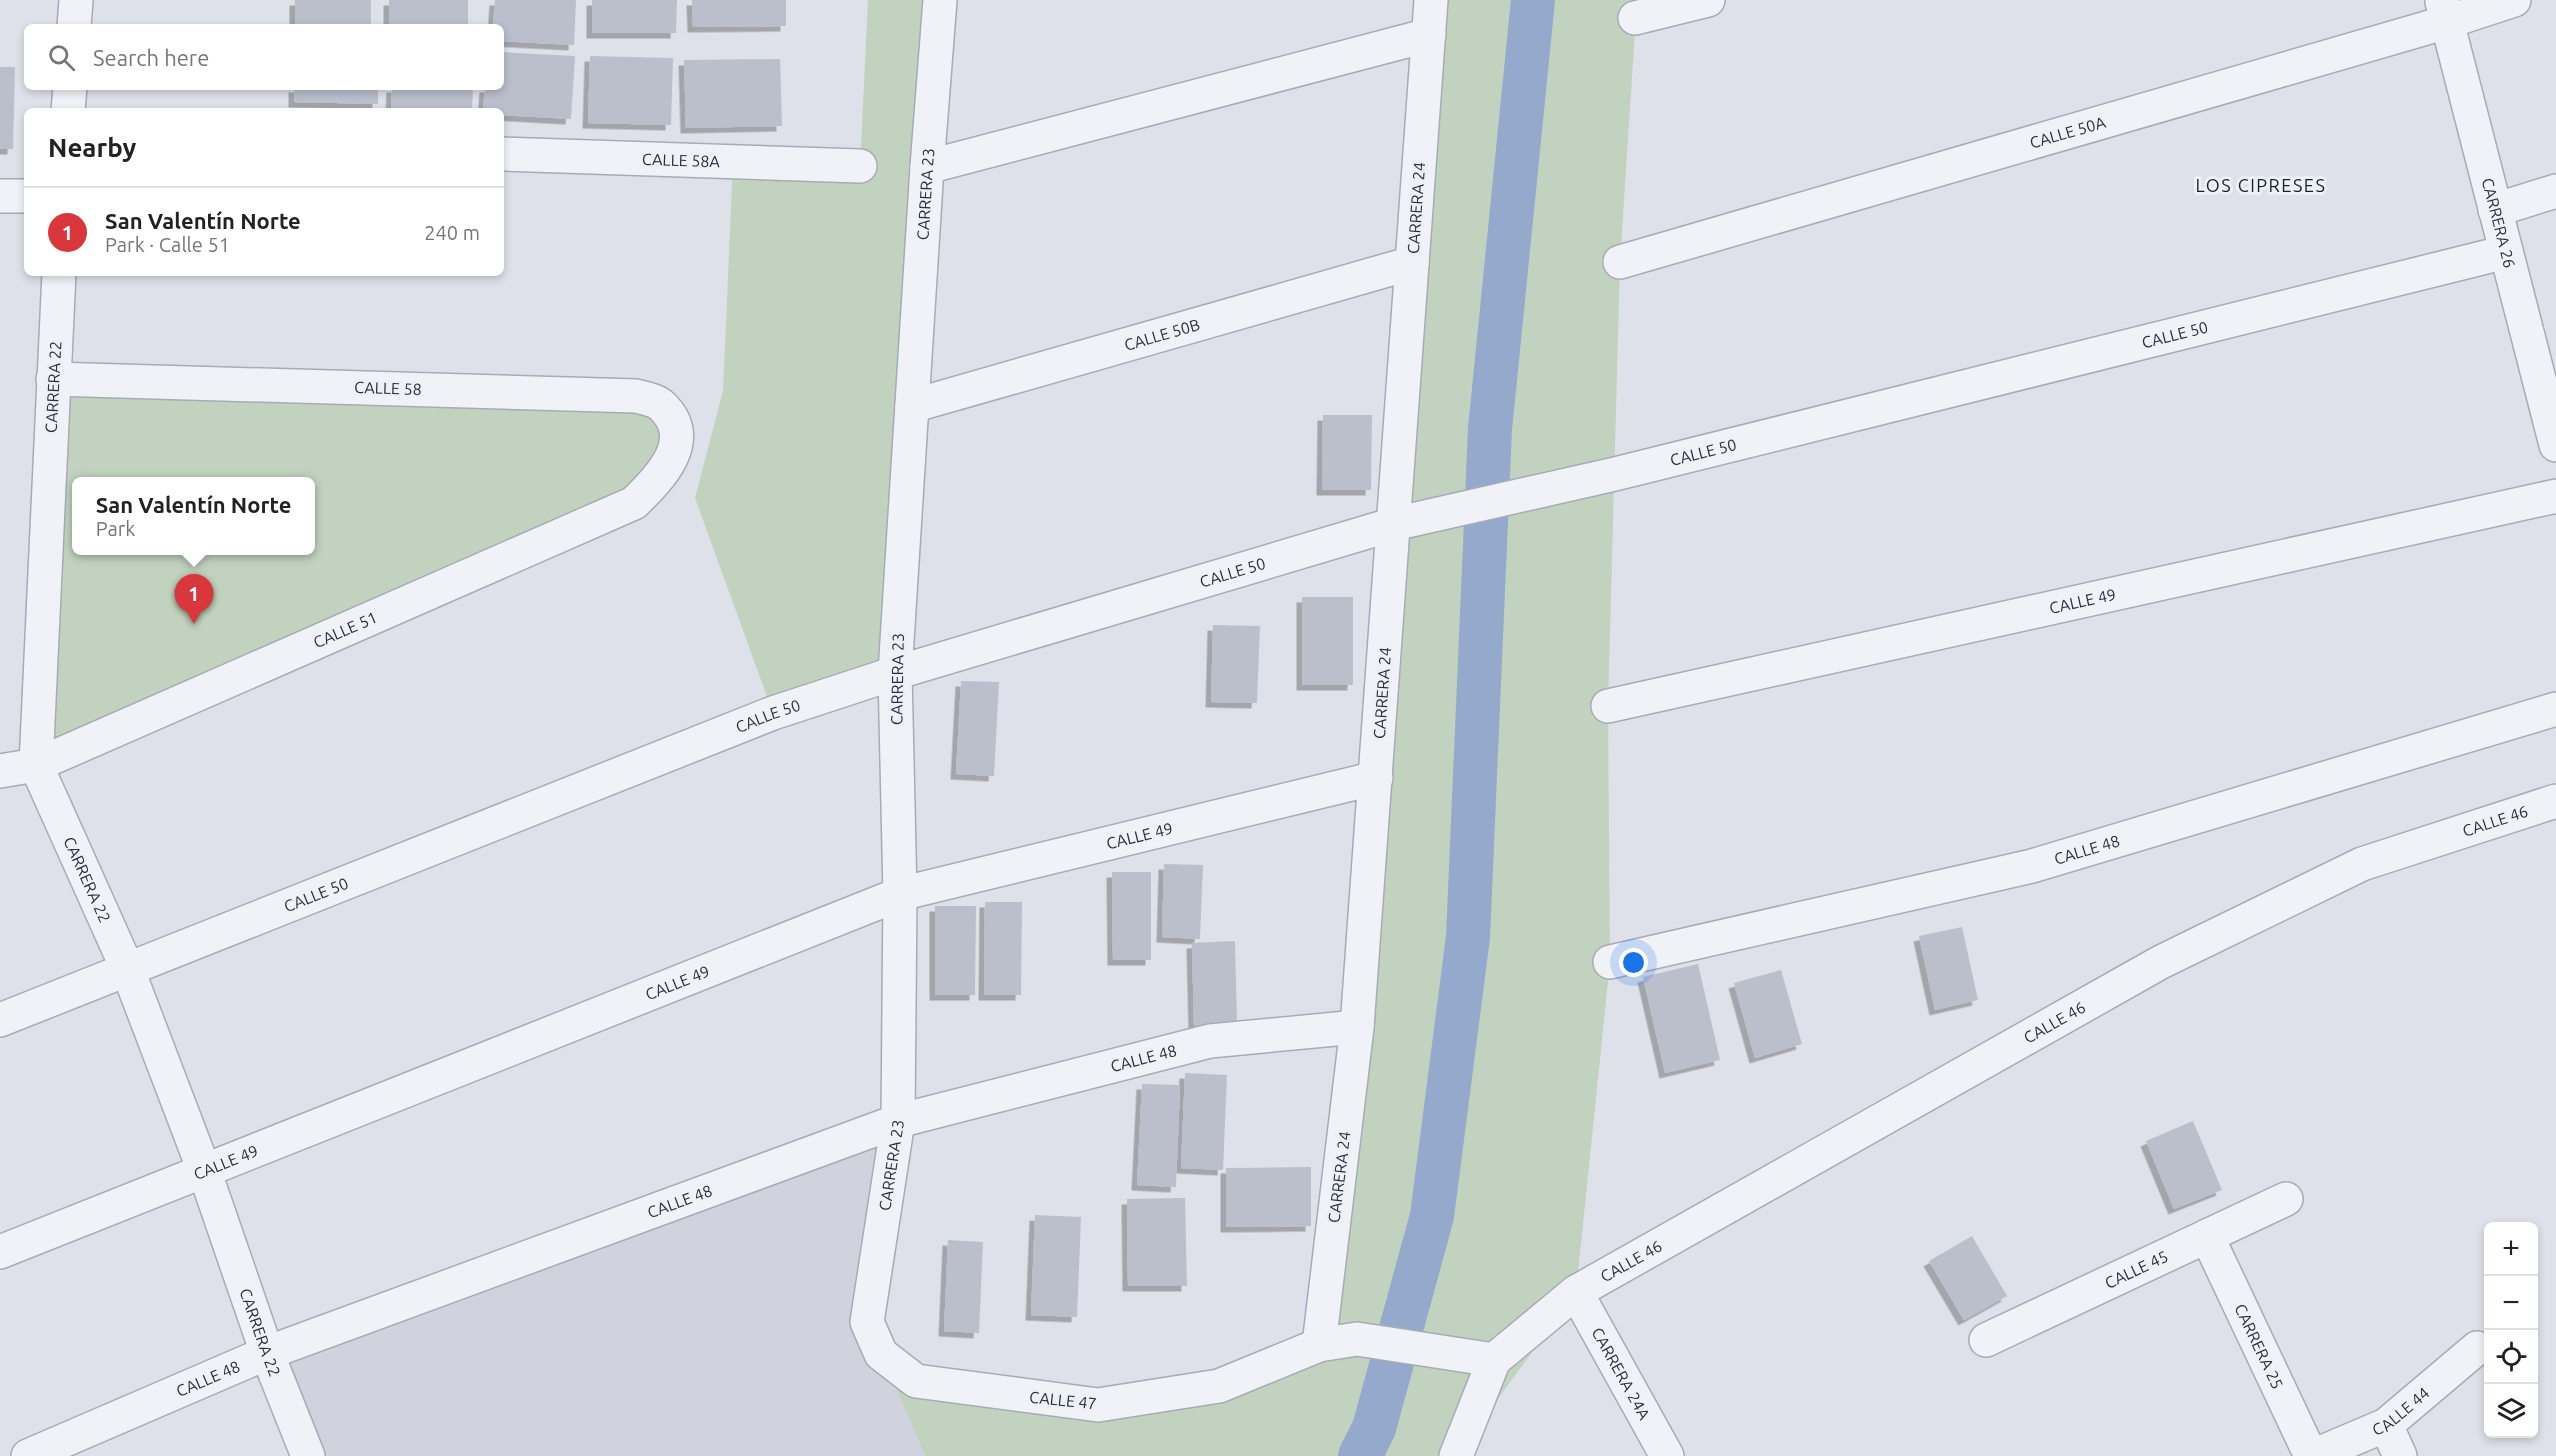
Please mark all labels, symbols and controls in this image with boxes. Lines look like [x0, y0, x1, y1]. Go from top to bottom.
search box [24, 24, 504, 90]
icon: search [45, 41, 78, 74]
text: Search here [93, 45, 209, 70]
street label: CALLE 50A [2028, 112, 2108, 152]
text: Nearby [48, 133, 136, 162]
street label: CARRERA 23 [913, 147, 937, 241]
street label: CALLE 58A [642, 150, 721, 170]
street label: CARRERA 24 [1404, 161, 1428, 255]
district label: LOS CIPRESES [2196, 175, 2326, 195]
street label: CARRERA 26 [2479, 176, 2519, 270]
text: San Valentín Norte [105, 208, 301, 233]
text: 1 [62, 221, 73, 244]
text: 240 m [424, 221, 480, 244]
text: Park · Calle 51 [105, 233, 230, 256]
street label: CALLE 50B [1122, 315, 1202, 354]
street label: CALLE 50 [2140, 318, 2210, 351]
street label: CARRERA 22 [42, 341, 64, 433]
street label: CALLE 58 [354, 378, 422, 398]
street label: CALLE 50 [1668, 435, 1738, 469]
popup [72, 477, 315, 555]
text: San Valentín Norte [96, 492, 291, 517]
text: Park [96, 517, 135, 540]
street label: CALLE 50 [1198, 554, 1268, 591]
pin: 1 [174, 574, 214, 624]
street label: CALLE 49 [2048, 585, 2117, 617]
street label: CALLE 51 [311, 608, 380, 651]
street label: CARRERA 23 [887, 633, 907, 725]
street label: CARRERA 24 [1370, 646, 1394, 740]
street label: CALLE 50 [733, 696, 802, 736]
street label: CALLE 46 [2460, 802, 2530, 840]
street label: CALLE 49 [1104, 819, 1174, 852]
street label: CALLE 48 [2052, 831, 2122, 868]
street label: CARRERA 22 [60, 834, 114, 925]
street label: CALLE 50 [281, 874, 351, 915]
your location [1619, 948, 1648, 977]
street label: CALLE 49 [643, 962, 712, 1003]
street label: CALLE 46 [2020, 998, 2088, 1047]
street label: CALLE 48 [1109, 1041, 1178, 1075]
street label: CARRERA 23 [875, 1118, 907, 1212]
street label: CARRERA 24 [1324, 1130, 1354, 1224]
street label: CALLE 49 [191, 1141, 261, 1183]
street label: CALLE 48 [645, 1181, 715, 1221]
map controls [2484, 1222, 2538, 1438]
button: + [2484, 1222, 2538, 1276]
street label: CALLE 46 [1597, 1236, 1665, 1285]
street label: CALLE 45 [2102, 1247, 2171, 1292]
button: − [2484, 1276, 2538, 1330]
street label: CARRERA 22 [236, 1286, 284, 1379]
street label: CARRERA 25 [2231, 1301, 2287, 1392]
street label: CARRERA 24A [1588, 1324, 1654, 1423]
button: locate [2484, 1330, 2538, 1384]
street label: CALLE 48 [173, 1357, 243, 1400]
street label: CALLE 44 [2369, 1384, 2433, 1439]
button: layers [2484, 1384, 2538, 1438]
street label: CALLE 47 [1028, 1388, 1098, 1412]

